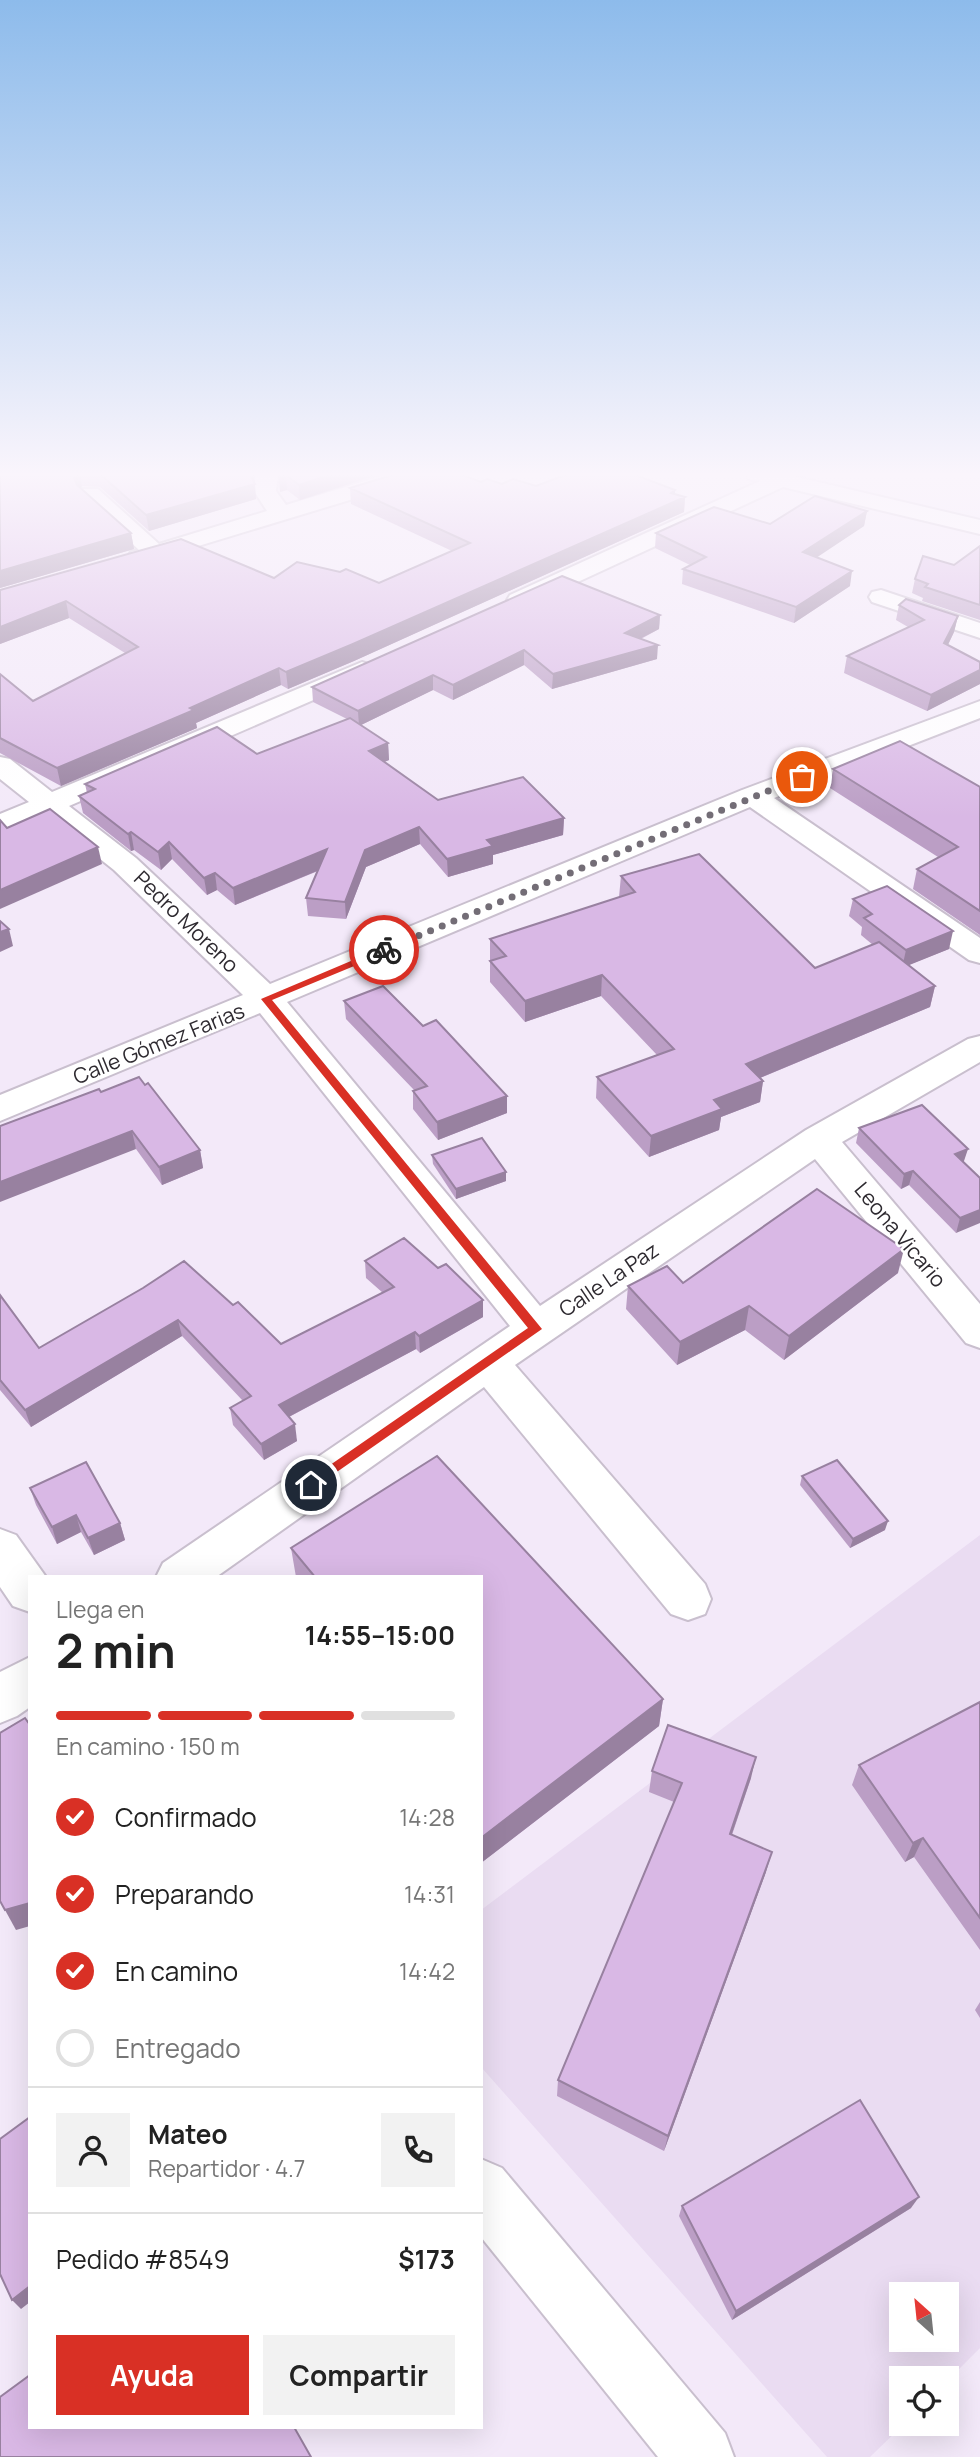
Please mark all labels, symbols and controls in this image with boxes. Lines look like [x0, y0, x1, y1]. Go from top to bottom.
pin [772, 747, 832, 807]
icon: bag [783, 758, 821, 796]
street label: Pedro Moreno [128, 864, 245, 978]
courier [349, 915, 419, 985]
icon: bike [365, 931, 403, 969]
street label: Calle Gómez Farias [69, 996, 248, 1090]
street label: Leona Vicario [849, 1176, 953, 1293]
street label: Calle La Paz [553, 1236, 664, 1323]
pin [281, 1455, 341, 1515]
icon: home [292, 1466, 330, 1504]
text: Llega en [56, 1593, 144, 1625]
text: 14:55–15:00 [305, 1617, 455, 1653]
text: 2 min [56, 1619, 176, 1682]
text: En camino · 150 m [56, 1730, 240, 1762]
icon: check [56, 1798, 94, 1836]
text: Confirmado [115, 1799, 257, 1835]
text: 14:28 [399, 1801, 455, 1833]
icon: check [56, 1875, 94, 1913]
text: Preparando [115, 1876, 254, 1912]
text: 14:31 [404, 1878, 455, 1910]
icon: check [56, 1952, 94, 1990]
text: En camino [115, 1953, 238, 1989]
text: 14:42 [399, 1955, 455, 1987]
text: Entregado [115, 2030, 241, 2066]
button: person [56, 2113, 130, 2187]
button: phone [381, 2113, 455, 2187]
text: Mateo [148, 2116, 227, 2152]
text: Repartidor · 4.7 [148, 2152, 305, 2184]
text: Pedido #8549 [56, 2241, 230, 2277]
text: $173 [398, 2241, 455, 2277]
north arrow [889, 2282, 959, 2352]
map controls [889, 2282, 959, 2436]
button: Ayuda [56, 2335, 249, 2415]
button: Compartir [263, 2335, 455, 2415]
button: locate [889, 2366, 959, 2436]

